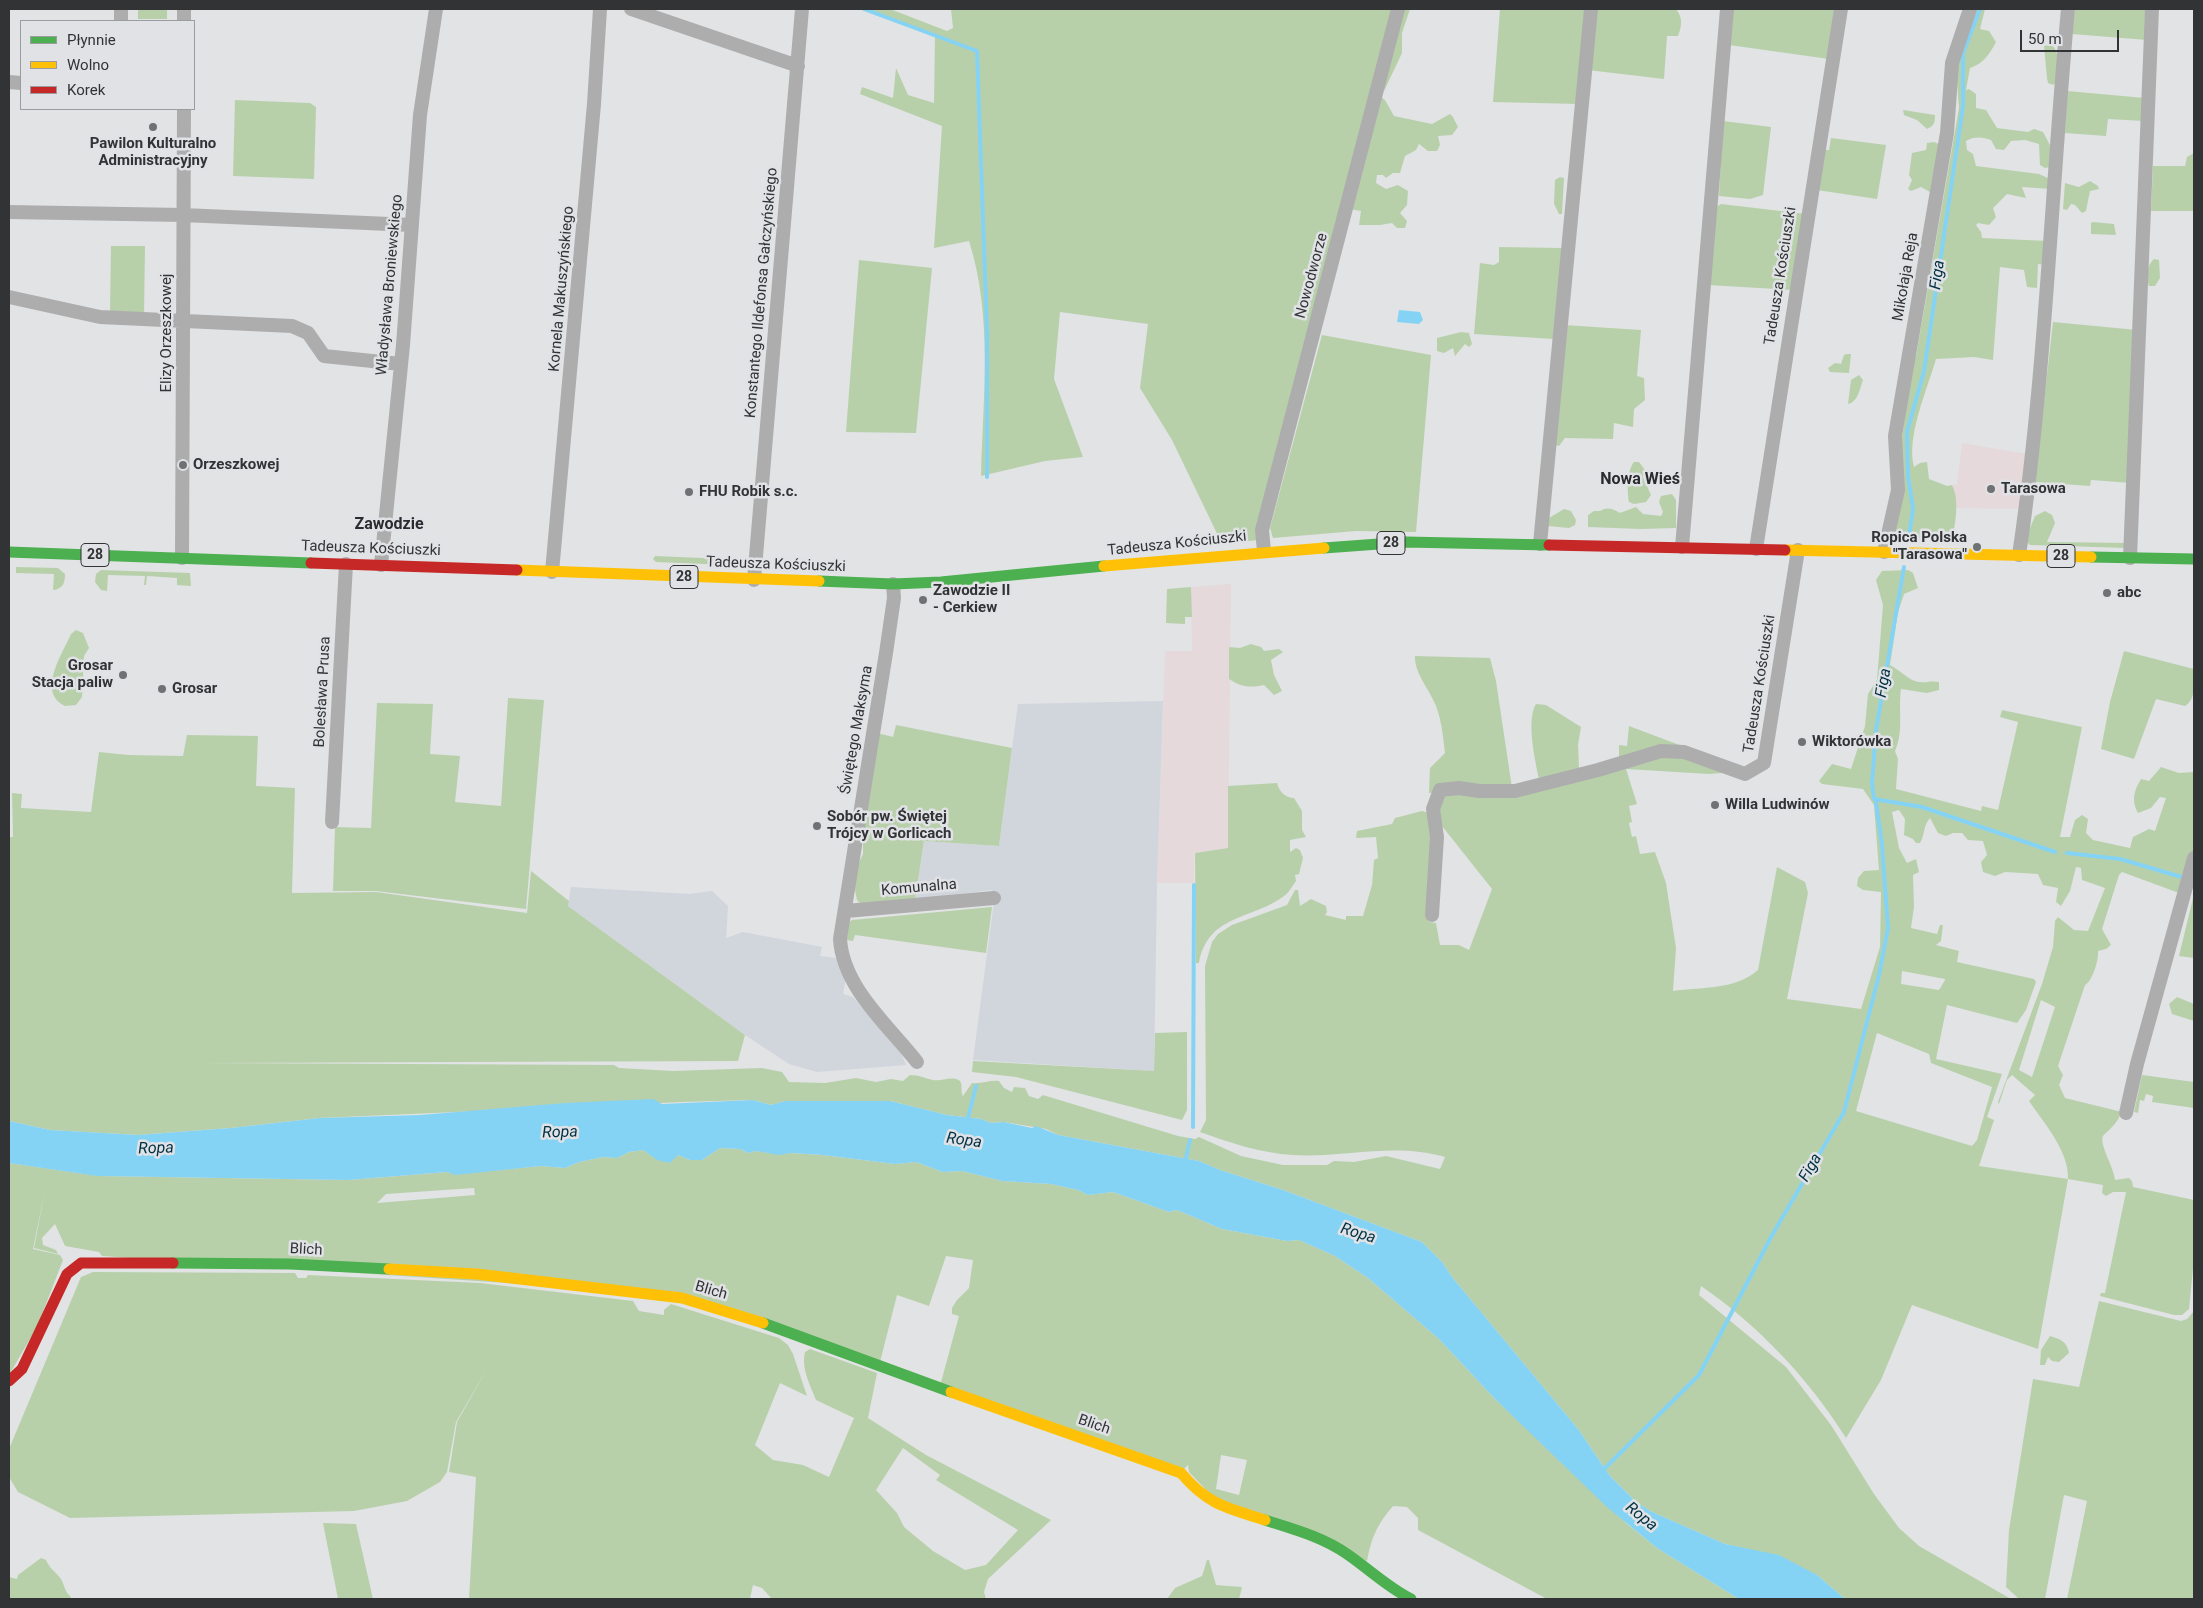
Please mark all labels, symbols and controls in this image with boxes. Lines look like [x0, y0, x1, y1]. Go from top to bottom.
legend [20, 20, 195, 110]
scale bar [2023, 20, 2122, 52]
text: 50 m [2028, 30, 2062, 48]
text: Płynnie [67, 31, 116, 49]
text: Wolno [67, 56, 109, 74]
text: Korek [67, 81, 105, 99]
marker: Pawilon Kulturalno Administracyjny [147, 121, 159, 133]
place label: Pawilon Kulturalno Administracyjny [90, 135, 216, 170]
street label: Konstantego Ildefonsa Gałczyńskiego [742, 167, 782, 419]
street label: Władysława Broniewskiego [373, 194, 407, 376]
street label: Kornela Makuszyńskiego [546, 205, 578, 373]
street label: Tadeusza Kościuszki [1761, 206, 1801, 346]
street label: Nowodworze [1292, 231, 1332, 321]
street label: Mikołaja Reja [1889, 231, 1923, 323]
water label: Figa [1926, 259, 1950, 291]
street label: Elizy Orzeszkowej [158, 274, 176, 392]
place label: Orzeszkowej [193, 456, 279, 474]
marker: Orzeszkowej [177, 459, 189, 471]
district label: Nowa Wieś [1600, 470, 1680, 490]
place label: Tarasowa [2001, 480, 2066, 498]
place label: FHU Robik s.c. [699, 483, 798, 501]
marker: Tarasowa [1985, 483, 1997, 495]
marker: FHU Robik s.c. [683, 486, 695, 498]
district label: Zawodzie [354, 515, 424, 535]
street label: Tadeusza Kościuszki [1107, 528, 1247, 560]
place label: Ropica Polska "Tarasowa" [1871, 529, 1967, 564]
road number: 28 [1377, 532, 1405, 554]
street label: Tadeusza Kościuszki [301, 538, 441, 560]
marker: Ropica Polska "Tarasowa" [1971, 541, 1983, 553]
road number: 28 [81, 544, 109, 566]
road number: 28 [2047, 544, 2075, 568]
street label: Tadeusza Kościuszki [706, 554, 846, 576]
road number: 28 [670, 566, 698, 588]
place label: Zawodzie II - Cerkiew [933, 582, 1010, 617]
place label: abc [2117, 584, 2141, 602]
marker: abc [2101, 587, 2113, 599]
marker: Zawodzie II - Cerkiew [917, 594, 929, 606]
street label: Tadeusza Kościuszki [1740, 614, 1780, 754]
street label: Bolesława Prusa [311, 636, 335, 748]
place label: Grosar Stacja paliw [32, 657, 113, 692]
street label: Świętego Maksyma [837, 664, 877, 796]
water label: Figa [1872, 667, 1896, 699]
marker: Grosar Stacja paliw [117, 669, 129, 681]
place label: Grosar [172, 680, 217, 698]
marker: Grosar [156, 683, 168, 695]
place label: Wiktorówka [1812, 733, 1891, 751]
marker: Wiktorówka [1796, 736, 1808, 748]
place label: Willa Ludwinów [1725, 796, 1829, 814]
marker: Willa Ludwinów [1709, 799, 1721, 811]
place label: Sobór pw. Świętej Trójcy w Gorlicach [827, 808, 951, 843]
marker: Sobór pw. Świętej Trójcy w Gorlicach [811, 820, 823, 832]
street label: Komunalna [880, 876, 958, 900]
water label: Ropa [542, 1123, 578, 1143]
water label: Ropa [945, 1129, 983, 1153]
water label: Ropa [138, 1139, 174, 1159]
water label: Figa [1795, 1150, 1827, 1186]
water label: Ropa [1338, 1220, 1378, 1248]
street label: Blich [289, 1240, 323, 1260]
street label: Blich [693, 1278, 729, 1304]
street label: Blich [1076, 1411, 1112, 1439]
water label: Ropa [1621, 1498, 1661, 1536]

